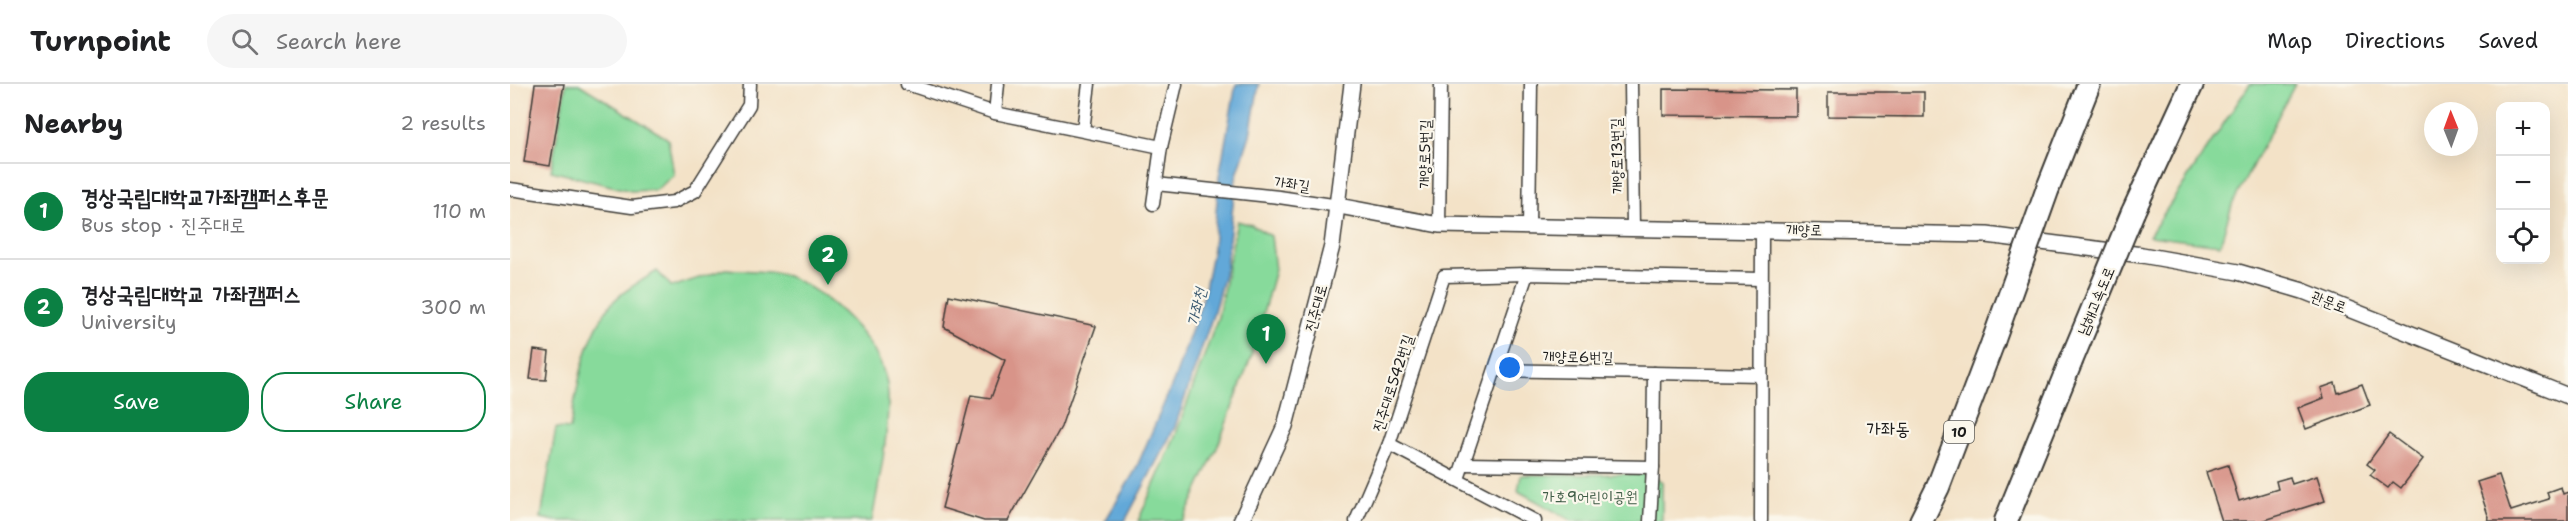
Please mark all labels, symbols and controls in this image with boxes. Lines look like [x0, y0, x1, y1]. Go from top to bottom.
search box [207, 14, 627, 68]
text: Turnpoint [30, 22, 171, 60]
icon: search [228, 25, 261, 58]
text: Search here [276, 27, 402, 56]
text: Map [2267, 27, 2312, 55]
text: Directions [2345, 27, 2445, 55]
text: Saved [2478, 27, 2538, 55]
north arrow [2424, 102, 2478, 156]
map controls [2496, 102, 2550, 264]
button: + [2496, 102, 2550, 156]
text: Nearby [24, 106, 123, 141]
text: 2 results [400, 110, 486, 136]
street label: 개양로13번길 [1606, 118, 1628, 194]
street label: 개양로5번길 [1414, 119, 1436, 189]
button: − [2496, 156, 2550, 210]
street label: 가좌길 [1273, 172, 1311, 196]
text: 경상국립대학교가좌캠퍼스후문 [81, 183, 329, 212]
text: 1 [39, 198, 48, 224]
text: 110 m [432, 198, 486, 224]
button: locate [2496, 210, 2550, 264]
text: Bus stop · 진주대로 [81, 212, 245, 238]
street label: 개양로 [1786, 220, 1822, 240]
pin: 2 [808, 236, 848, 285]
street label: 남해고속도로 [2073, 264, 2119, 338]
text: 경상국립대학교 가좌캠퍼스 [81, 280, 301, 309]
street label: 진주대로 [1300, 282, 1332, 334]
water label: 가좌천 [1182, 284, 1212, 328]
street label: 관문로 [2309, 286, 2349, 318]
text: 2 [37, 294, 51, 320]
text: 300 m [420, 294, 486, 320]
text: University [81, 309, 177, 335]
pin: 1 [1246, 314, 1286, 364]
street label: 진주대로542번길 [1368, 332, 1418, 434]
street label: 개양로6번길 [1542, 346, 1614, 368]
your location [1495, 353, 1524, 382]
button: Save [24, 372, 249, 432]
button: Share [261, 372, 486, 432]
district label: 가좌동 [1866, 417, 1910, 441]
road number: 10 [1944, 421, 1974, 443]
park label: 가호9어린이공원 [1543, 487, 1638, 507]

